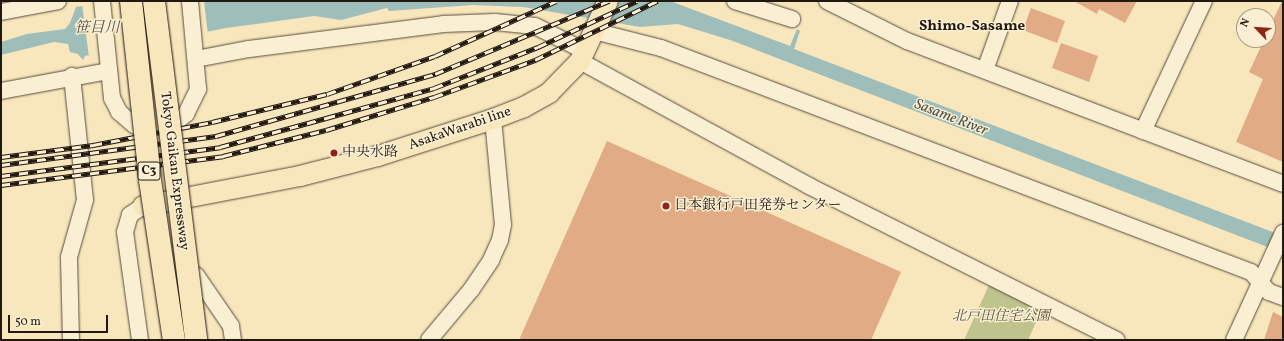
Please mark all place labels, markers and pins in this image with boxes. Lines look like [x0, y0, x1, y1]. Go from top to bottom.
place label: 中央水路 [342, 145, 398, 161]
marker: 中央水路 [329, 148, 339, 158]
place label: 日本銀行戸田発券センター [674, 198, 842, 214]
marker: 日本銀行戸田発券センター [661, 201, 671, 211]

